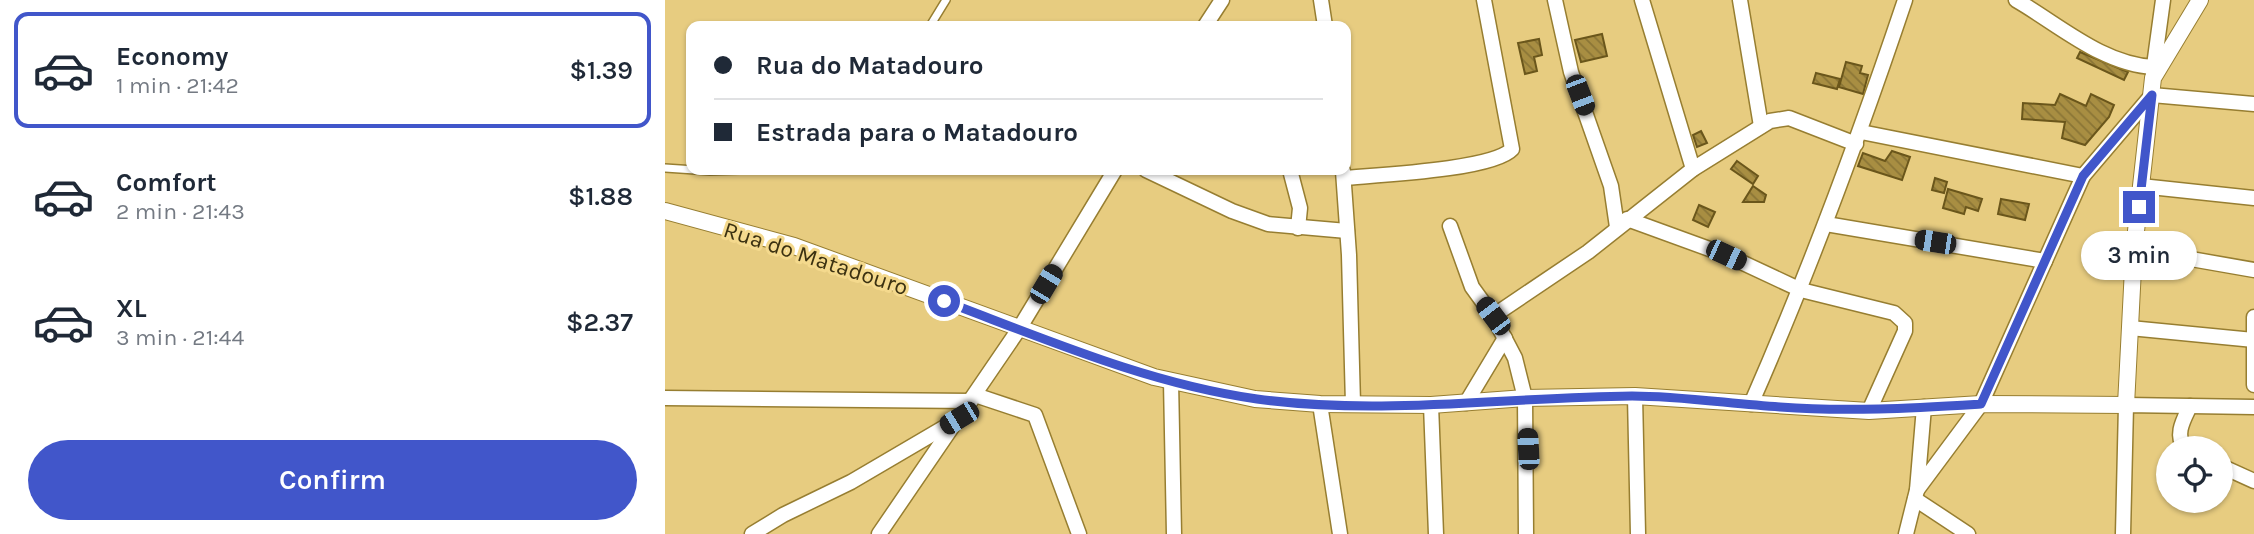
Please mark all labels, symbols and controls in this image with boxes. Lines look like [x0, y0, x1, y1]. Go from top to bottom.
icon: car [32, 39, 95, 102]
text: Economy [116, 41, 228, 72]
text: Rua do Matadouro [756, 50, 983, 81]
text: $1.39 [569, 55, 633, 86]
text: 1 min · 21:42 [116, 72, 239, 99]
car [1563, 72, 1598, 118]
text: Estrada para o Matadouro [756, 117, 1078, 148]
icon: car [32, 165, 95, 228]
text: Comfort [116, 167, 217, 198]
text: $1.88 [568, 181, 633, 212]
route end [2123, 191, 2155, 223]
text: 2 min · 21:43 [116, 198, 245, 225]
street label: Rua do Matadouro [720, 216, 911, 301]
car [1913, 228, 1958, 256]
callout: 3 min [2081, 232, 2197, 280]
car [1703, 237, 1750, 273]
text: 3 min [2107, 242, 2171, 269]
car [1027, 261, 1066, 307]
route start [928, 285, 960, 317]
icon: car [32, 291, 95, 354]
text: XL [116, 293, 147, 324]
car [1472, 293, 1515, 339]
text: $2.37 [566, 307, 633, 338]
text: 3 min · 21:44 [116, 324, 244, 351]
car [936, 398, 983, 438]
car [1517, 427, 1540, 471]
map controls [2156, 436, 2233, 513]
button: locate [2156, 436, 2233, 513]
button: Confirm [28, 440, 637, 520]

